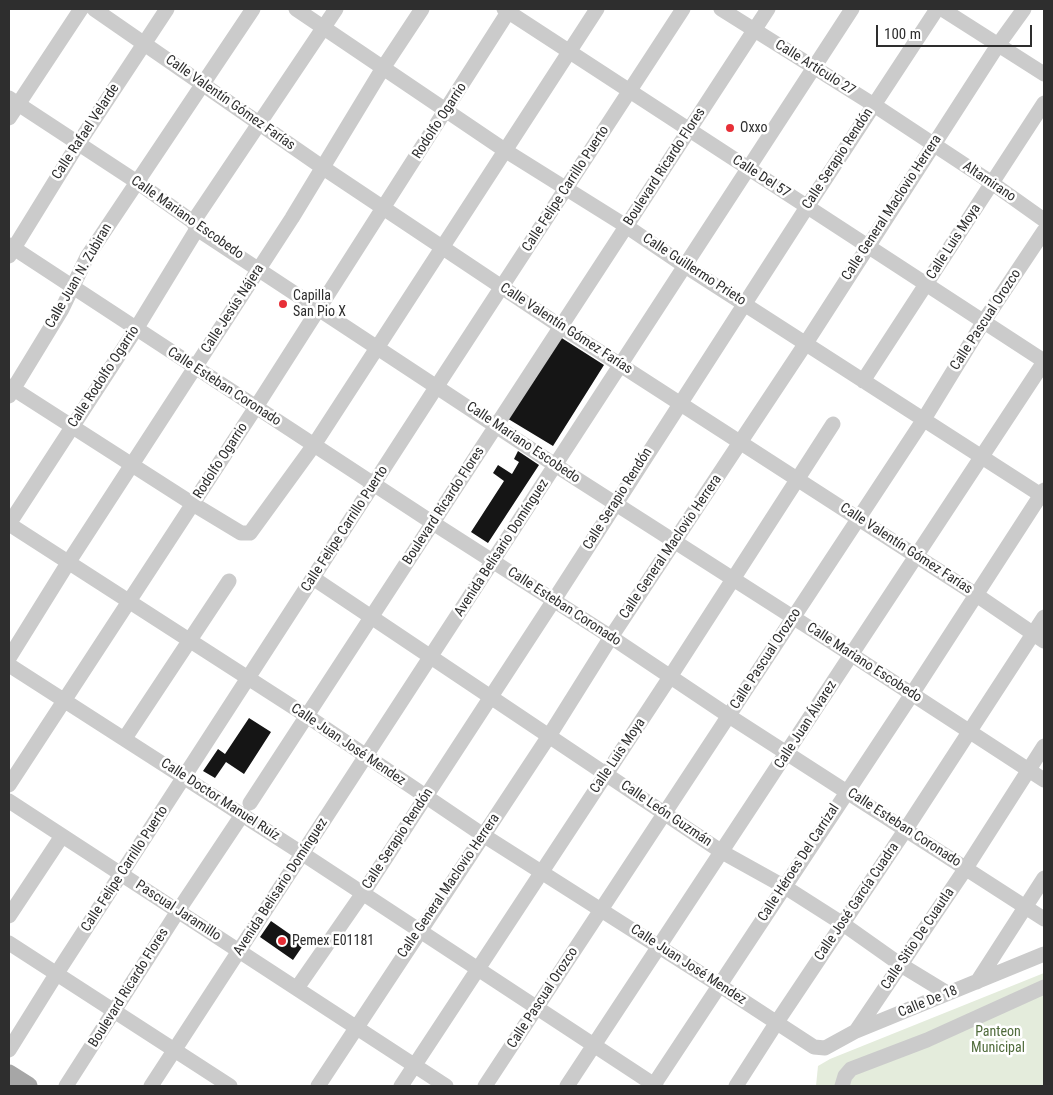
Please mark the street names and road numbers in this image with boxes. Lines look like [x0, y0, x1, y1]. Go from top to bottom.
street label: Calle Artículo 27 [772, 37, 858, 99]
street label: Calle Valentín Gómez Farías [162, 52, 298, 154]
street label: Rodolfo Ogarrio [409, 80, 471, 162]
street label: Calle Rafael Velarde [49, 81, 123, 183]
street label: Boulevard Ricardo Flores [621, 105, 709, 229]
street label: Calle Serapio Rendón [799, 105, 877, 213]
street label: Calle Felipe Carrillo Puerto [519, 123, 613, 255]
street label: Calle General Maclovio Herrera [839, 132, 945, 284]
street label: Calle Del 57 [729, 152, 793, 202]
street label: Altamirano [959, 158, 1019, 206]
street label: Calle Mariano Escobedo [127, 173, 247, 263]
street label: Calle Luis Moya [923, 201, 985, 283]
street label: Calle Juan N. Zubiran [42, 221, 116, 331]
street label: Calle Guillermo Prieto [639, 230, 749, 310]
street label: Calle Jesús Nájera [198, 261, 268, 357]
street label: Calle Pascual Orozco [947, 266, 1025, 374]
street label: Calle Valentín Gómez Farías [497, 280, 635, 378]
street label: Calle Rodolfo Ogarrio [65, 323, 143, 431]
street label: Calle Esteban Coronado [164, 344, 284, 430]
street label: Calle Mariano Escobedo [463, 399, 583, 487]
street label: Rodolfo Ogarrio [190, 420, 252, 502]
street label: Boulevard Ricardo Flores [400, 444, 488, 568]
street label: Calle Serapio Rendón [580, 445, 656, 553]
street label: Calle Felipe Carrillo Puerto [298, 463, 392, 595]
street label: Calle General Maclovio Herrera [616, 472, 726, 622]
street label: Avenida Belisario Domínguez [451, 476, 553, 620]
street label: Calle Valentín Gómez Farías [837, 500, 975, 598]
street label: Calle Esteban Coronado [504, 564, 624, 650]
street label: Calle Pascual Orozco [727, 605, 805, 713]
street label: Calle Mariano Escobedo [803, 620, 925, 706]
street label: Calle Juan Álvarez [771, 678, 841, 772]
street label: Calle Juan José Mendez [288, 700, 408, 790]
street label: Calle Luis Moya [587, 715, 649, 797]
street label: Calle Doctor Manuel Ruíz [157, 755, 283, 845]
street label: Calle León Guzmán [617, 777, 715, 851]
street label: Calle Serapio Rendón [359, 785, 437, 893]
street label: Calle Esteban Coronado [844, 785, 964, 871]
street label: Calle Héroes Del Carrizal [755, 801, 843, 925]
street label: Calle Felipe Carrillo Puerto [78, 803, 172, 935]
street label: Calle General Maclovio Herrera [394, 811, 504, 961]
street label: Avenida Belisario Domínguez [230, 815, 332, 959]
street label: Calle José García Cuadra [811, 840, 903, 964]
street label: Pascual Jaramillo [132, 877, 224, 945]
street label: Calle Sitio De Cuautla [878, 885, 958, 993]
street label: Calle Juan José Mendez [627, 921, 749, 1009]
street label: Boulevard Ricardo Flores [86, 925, 172, 1051]
street label: Calle Pascual Orozco [504, 944, 582, 1052]
street label: Calle De 18 [896, 983, 960, 1021]

